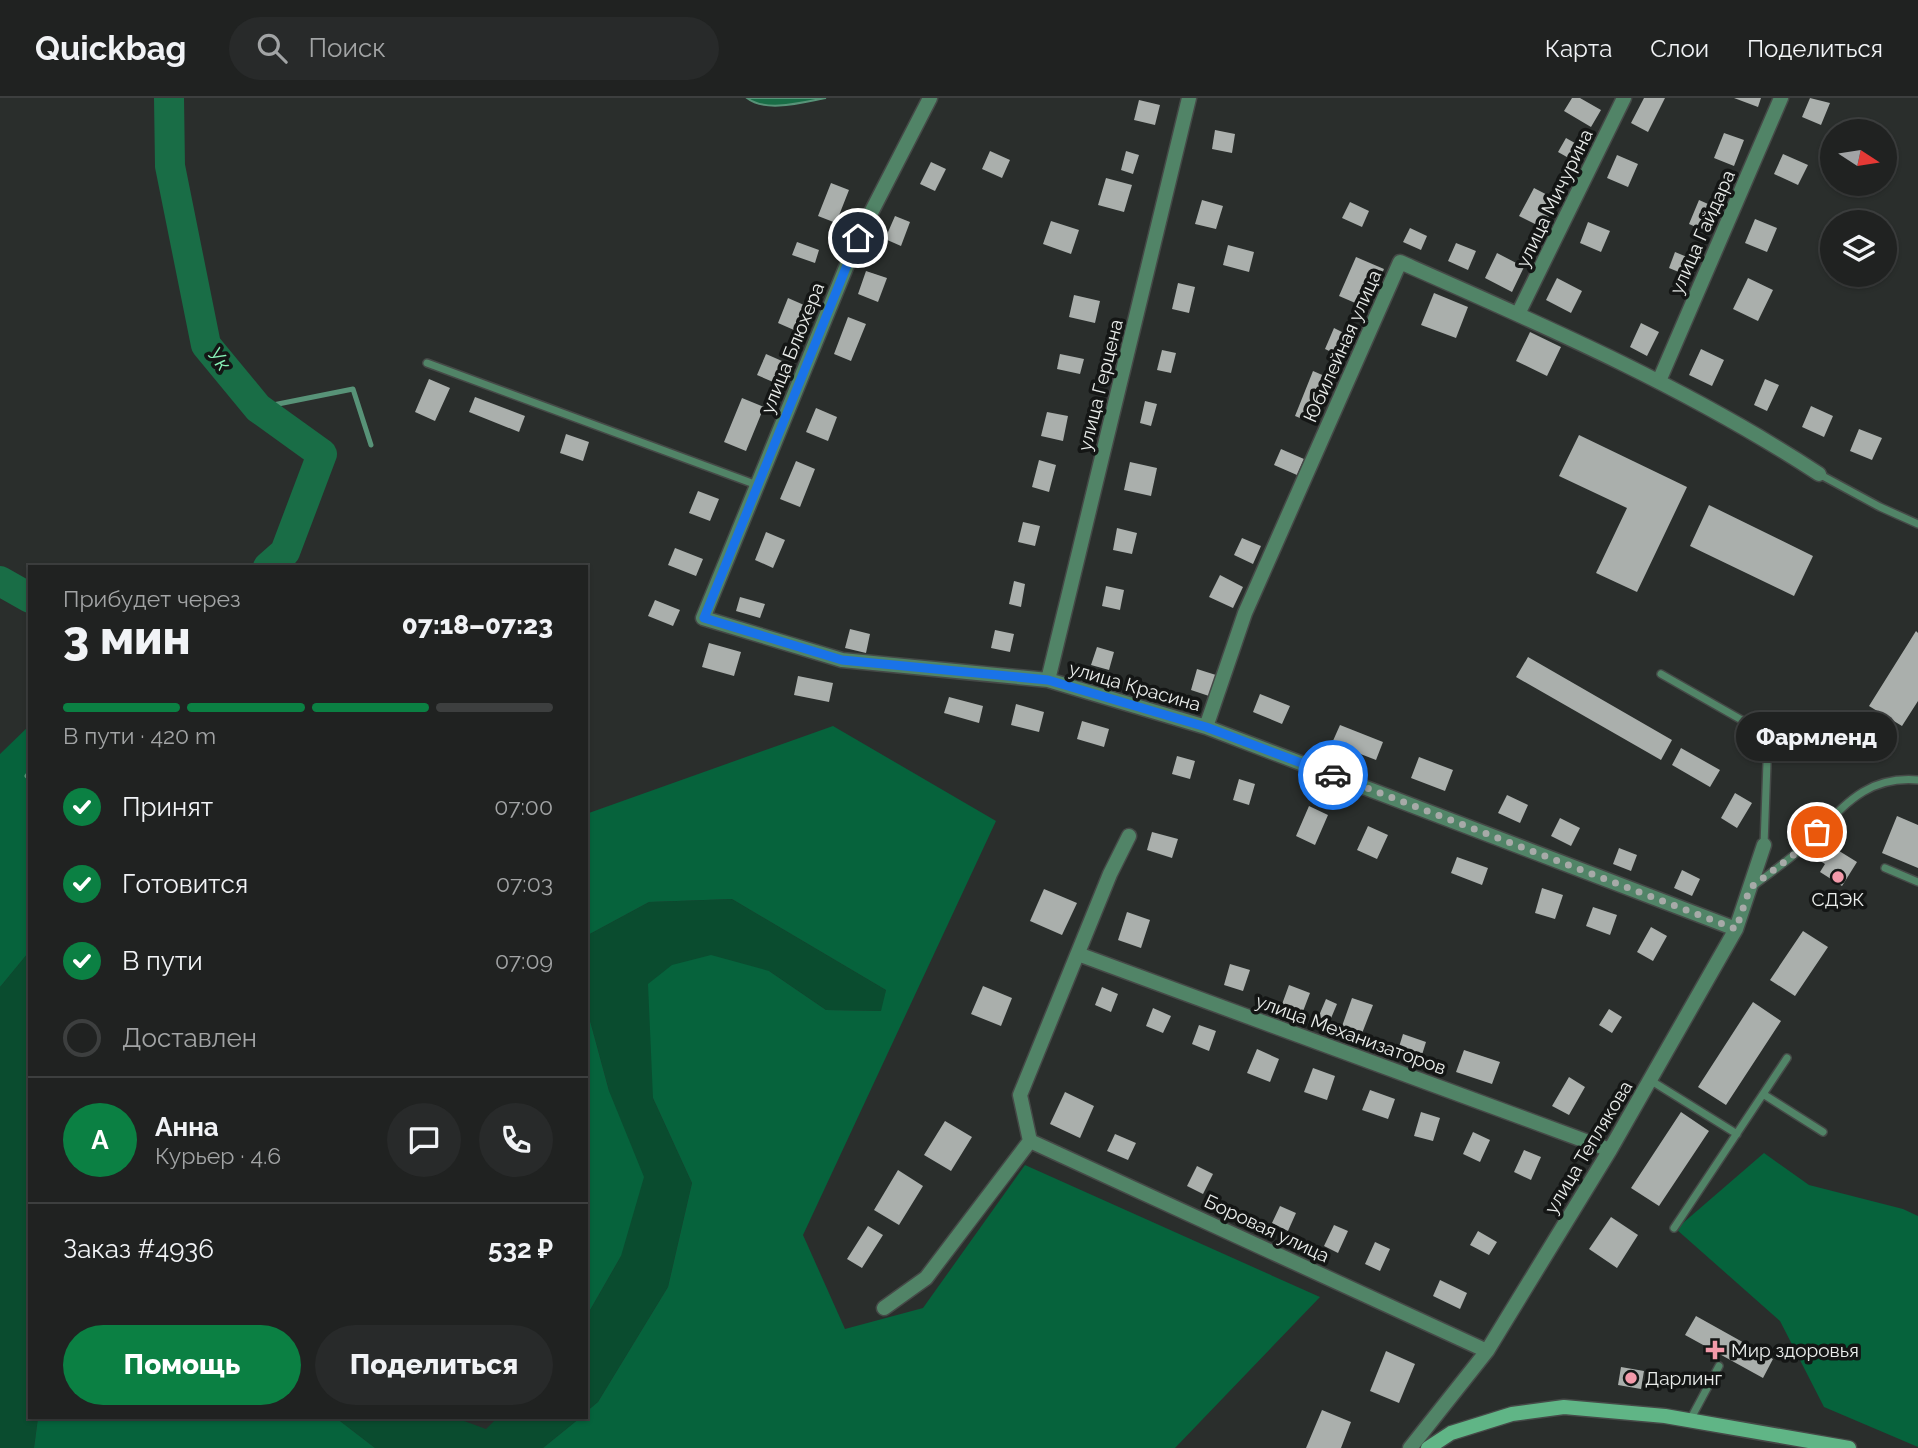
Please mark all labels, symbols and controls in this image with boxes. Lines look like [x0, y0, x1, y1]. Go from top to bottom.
search box [229, 17, 719, 80]
text: Quickbag [35, 29, 187, 68]
icon: search [253, 29, 291, 67]
text: Поиск [309, 33, 386, 63]
text: Карта [1545, 34, 1612, 63]
text: Слои [1650, 34, 1709, 63]
text: Поделиться [1747, 34, 1883, 63]
north arrow [1820, 119, 1897, 196]
map controls [1820, 119, 1897, 287]
street label: улица Мичурина [1511, 125, 1597, 271]
street label: улица Гайдара [1665, 167, 1739, 297]
pin [828, 208, 888, 268]
button: layers [1820, 210, 1897, 287]
icon: home [839, 219, 877, 257]
street label: Юбилейная улица [1299, 267, 1385, 425]
street label: улица Блюхера [756, 279, 828, 417]
street label: улица Герцена [1073, 317, 1127, 453]
water label: Ук [202, 342, 237, 376]
text: Прибудет через [63, 585, 241, 612]
text: 07:18–07:23 [402, 610, 553, 640]
text: 3 мин [63, 611, 191, 665]
street label: улица Красина [1067, 657, 1203, 715]
callout: Фармленд [1736, 713, 1898, 762]
text: В пути · 420 m [63, 722, 216, 749]
text: Фармленд [1756, 723, 1877, 750]
courier [1298, 740, 1368, 810]
icon: car [1314, 756, 1352, 794]
icon: check [63, 788, 101, 826]
text: Принят [122, 792, 213, 822]
text: 07:00 [494, 793, 553, 820]
pin [1787, 802, 1847, 862]
icon: bag [1798, 813, 1836, 851]
icon: check [63, 865, 101, 903]
text: Готовится [122, 869, 248, 899]
marker: СДЭК [1830, 869, 1846, 885]
text: 07:03 [496, 870, 553, 897]
place label: СДЭК [1812, 888, 1864, 910]
icon: check [63, 942, 101, 980]
text: В пути [122, 946, 203, 976]
text: 07:09 [495, 947, 553, 974]
street label: улица Механизаторов [1253, 989, 1449, 1079]
text: Доставлен [122, 1023, 257, 1053]
street label: улица Теплякова [1540, 1076, 1636, 1218]
button: chat [387, 1103, 461, 1177]
button: phone [479, 1103, 553, 1177]
text: Анна [155, 1112, 219, 1142]
text: А [91, 1125, 109, 1155]
text: Курьер · 4.6 [155, 1142, 281, 1169]
street label: Боровая улица [1201, 1189, 1333, 1267]
text: Заказ #4936 [63, 1234, 214, 1264]
text: 532 ₽ [488, 1234, 553, 1264]
button: Помощь [63, 1325, 301, 1405]
button: Поделиться [315, 1325, 553, 1405]
place label: Мир здоровья [1731, 1339, 1859, 1361]
marker: Мир здоровья [1705, 1340, 1725, 1360]
place label: Дарлинг [1645, 1367, 1722, 1389]
marker: Дарлинг [1623, 1370, 1639, 1386]

